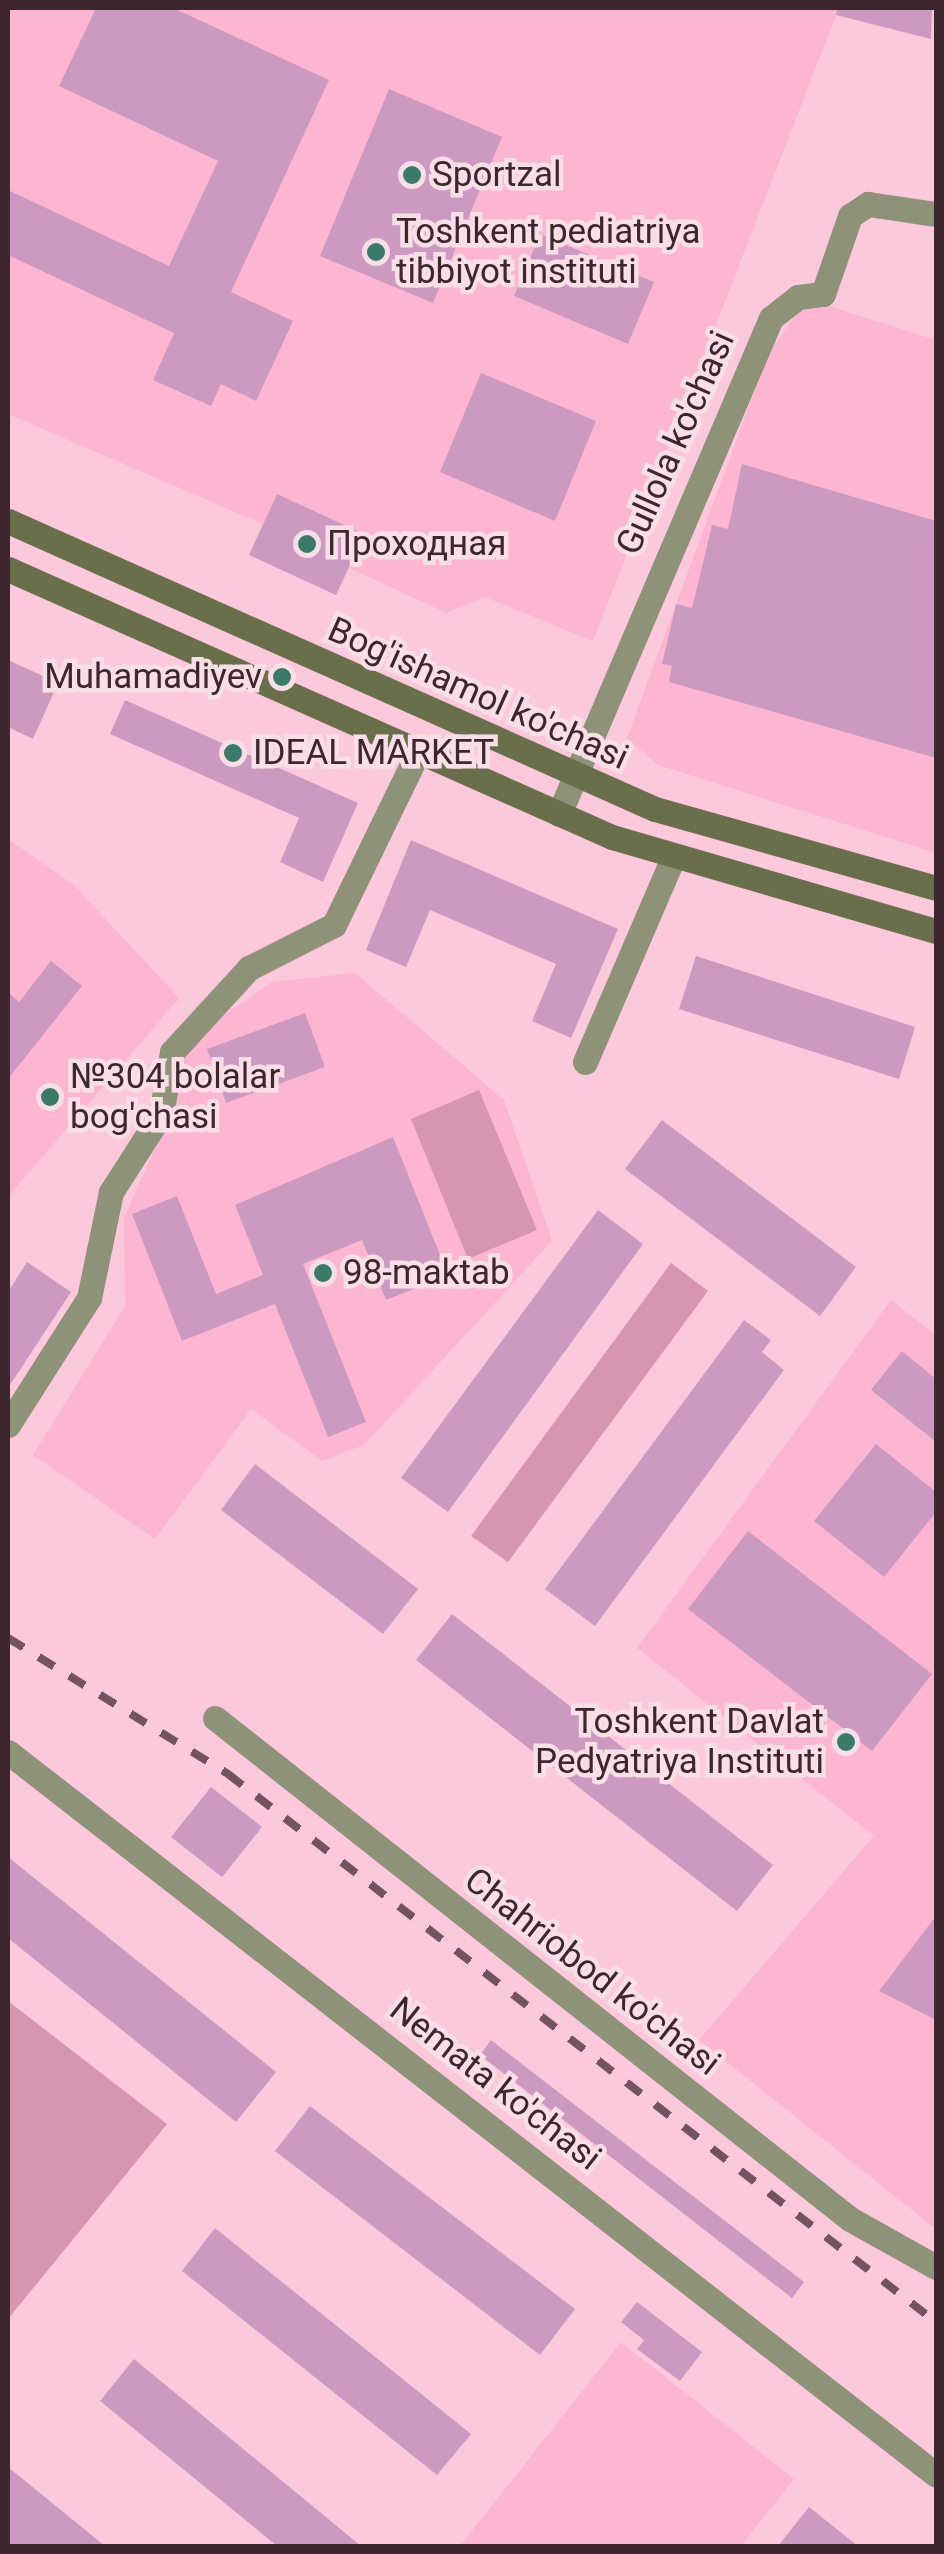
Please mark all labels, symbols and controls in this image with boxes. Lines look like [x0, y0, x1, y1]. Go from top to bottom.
place label: Sportzal [432, 154, 561, 196]
marker: Sportzal [401, 164, 423, 186]
place label: Toshkent pediatriya tibbiyot instituti [396, 211, 701, 293]
marker: Toshkent pediatriya tibbiyot instituti [365, 241, 387, 263]
street label: Gullola ko'chasi [608, 325, 744, 561]
place label: Проходная [327, 523, 507, 565]
marker: Проходная [296, 533, 318, 555]
street label: Bog'ishamol ko'chasi [321, 609, 635, 779]
place label: Muhamadiyev [44, 656, 262, 698]
marker: Muhamadiyev [271, 666, 293, 688]
place label: IDEAL MARKET [253, 732, 494, 774]
marker: IDEAL MARKET [222, 742, 244, 764]
place label: №304 bolalar bog'chasi [70, 1056, 280, 1138]
marker: №304 bolalar bog'chasi [39, 1086, 61, 1108]
place label: 98-maktab [343, 1252, 510, 1294]
marker: 98-maktab [312, 1262, 334, 1284]
place label: Toshkent Davlat Pedyatriya Instituti [535, 1701, 824, 1783]
marker: Toshkent Davlat Pedyatriya Instituti [833, 1729, 859, 1755]
street label: Chahriobod ko'chasi [456, 1859, 728, 2085]
street label: Nemata ko'chasi [381, 1989, 609, 2179]

